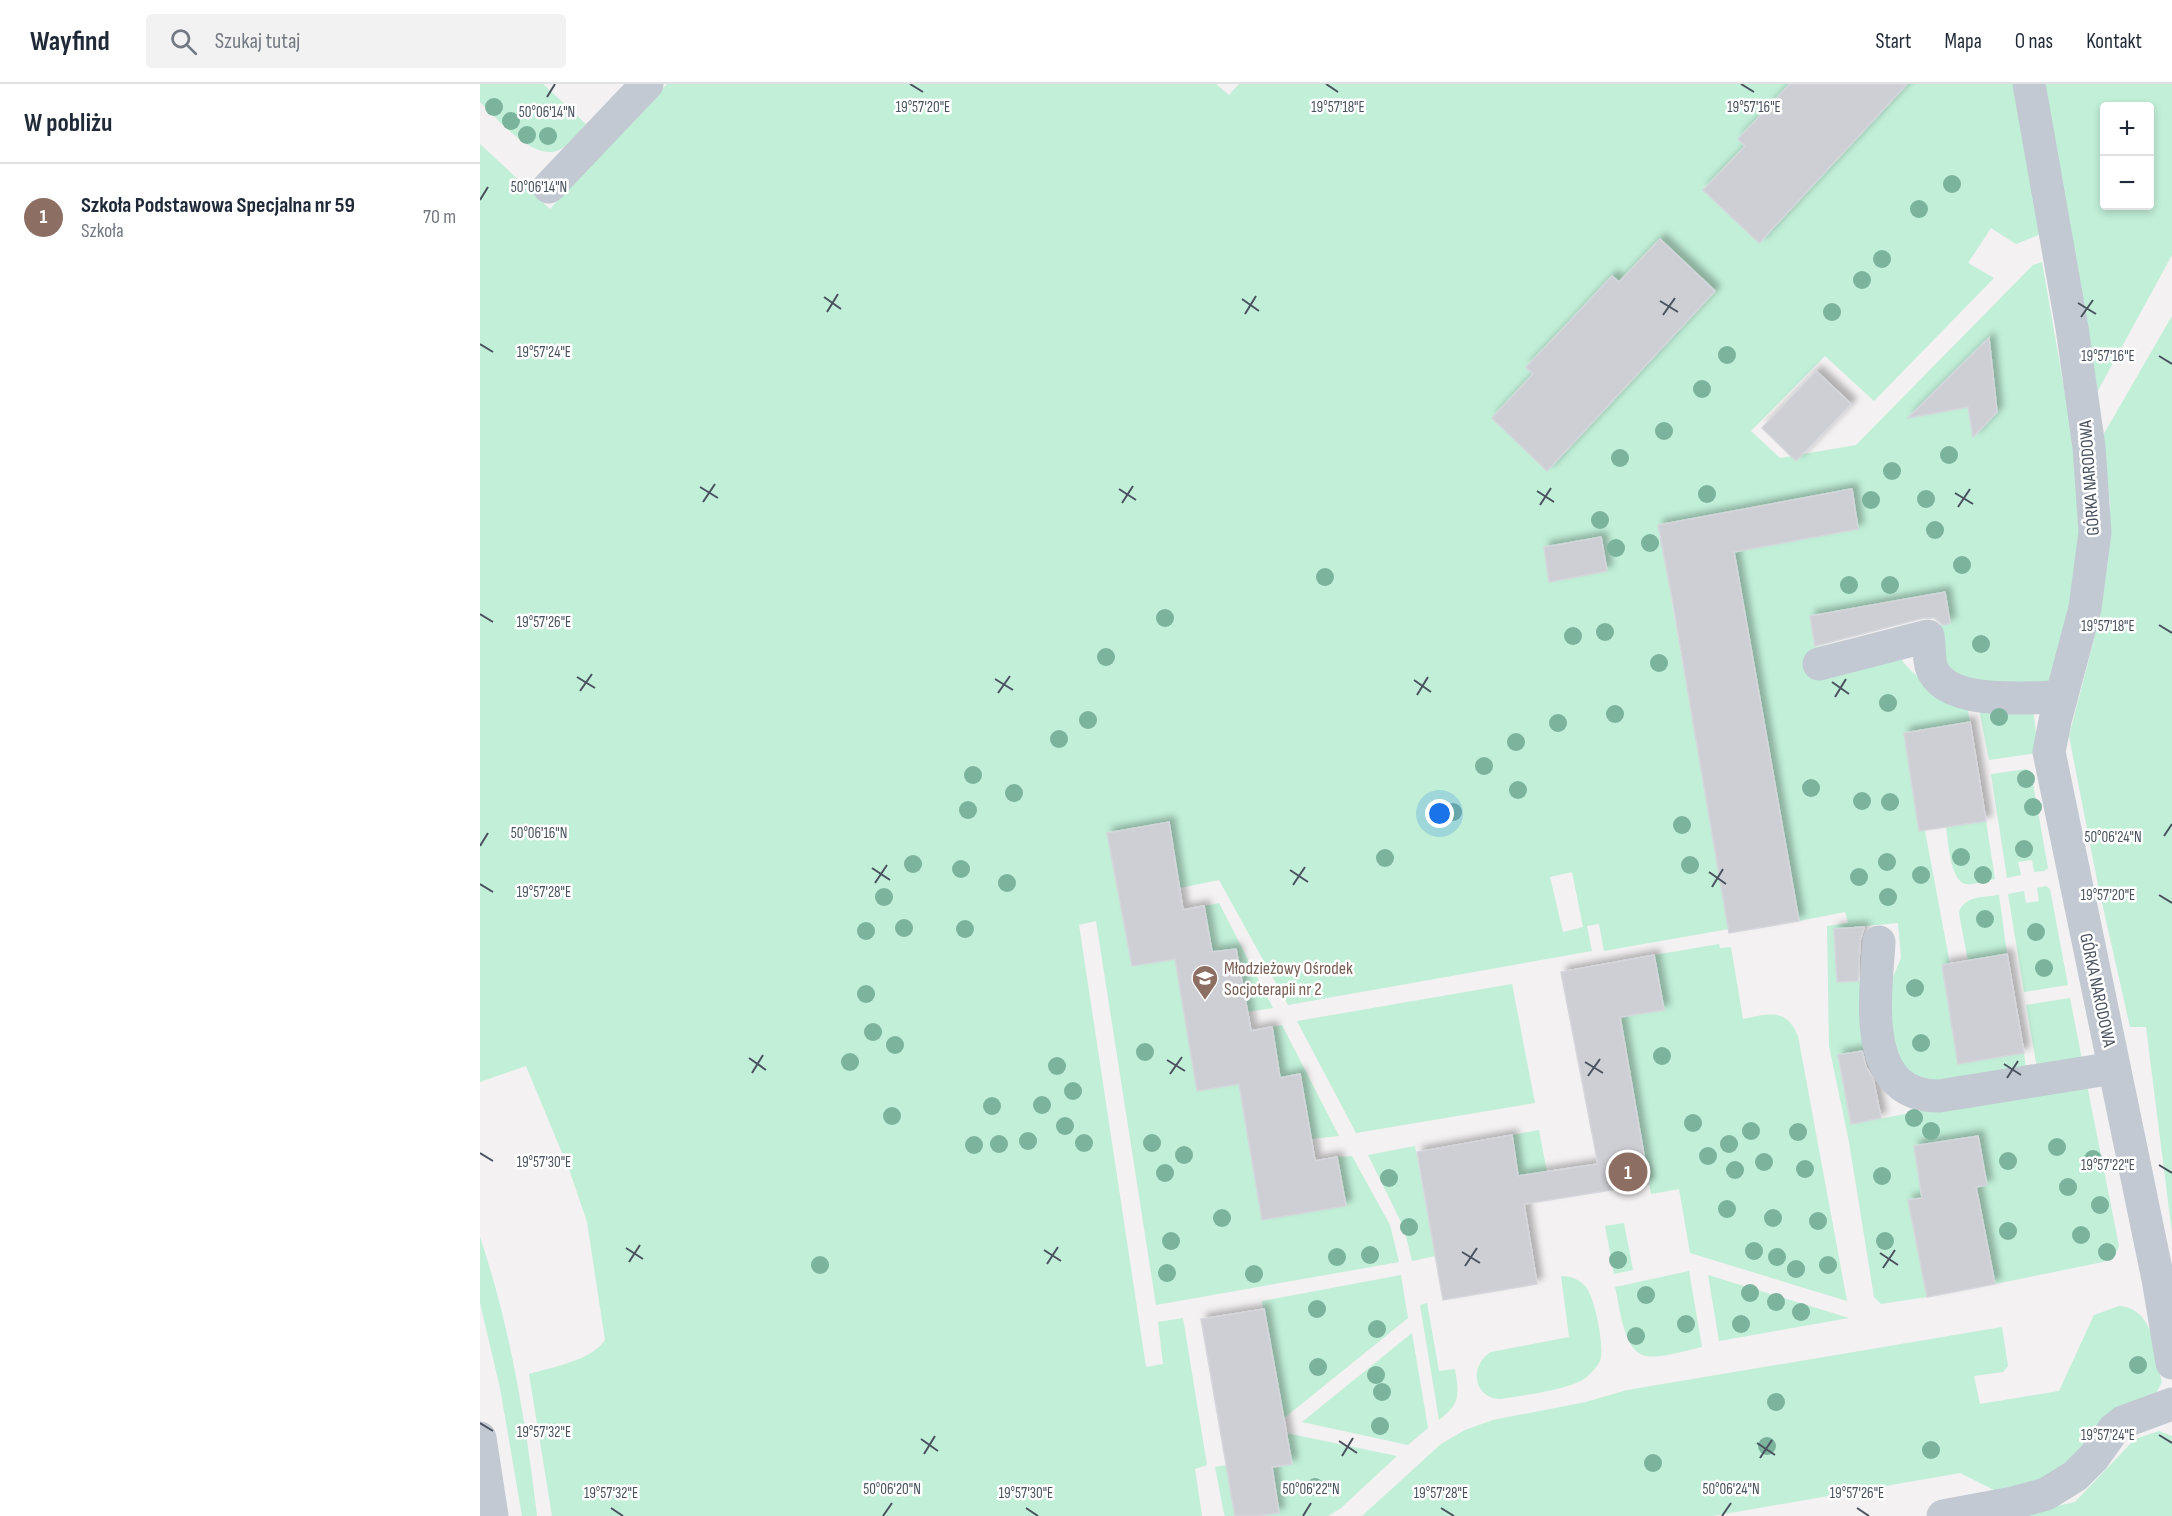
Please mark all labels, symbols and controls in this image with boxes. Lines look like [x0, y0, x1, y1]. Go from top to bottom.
search box [146, 14, 566, 68]
text: Wayfind [30, 25, 110, 58]
icon: search [167, 25, 200, 58]
text: Szukaj tutaj [215, 28, 300, 55]
text: Start [1875, 29, 1912, 54]
text: Mapa [1945, 29, 1982, 54]
text: O nas [2015, 29, 2053, 54]
text: Kontakt [2086, 29, 2142, 54]
text: 19°57'20"E [896, 98, 950, 117]
text: 19°57'18"E [1311, 98, 1365, 117]
text: 19°57'16"E [1727, 98, 1781, 117]
map controls [2100, 102, 2154, 210]
button: + [2100, 102, 2154, 156]
text: 50°06'14"N [519, 103, 575, 122]
text: W pobliżu [24, 108, 112, 139]
button: − [2100, 156, 2154, 210]
text: 50°06'14"N [511, 178, 567, 197]
text: Szkoła Podstawowa Specjalna nr 59 [81, 192, 355, 219]
text: 1 [40, 205, 47, 229]
text: 70 m [423, 205, 456, 229]
text: Szkoła [81, 219, 124, 243]
text: 19°57'24"E [517, 343, 571, 362]
text: 19°57'16"E [2081, 347, 2135, 366]
street label: GÓRKA NARODOWA [2075, 419, 2104, 536]
text: 19°57'26"E [517, 613, 571, 632]
text: 19°57'18"E [2081, 617, 2135, 636]
your location [1425, 799, 1454, 828]
text: 50°06'16"N [511, 824, 567, 843]
text: 50°06'24"N [2084, 828, 2142, 847]
text: 19°57'28"E [517, 883, 571, 902]
text: 19°57'20"E [2081, 886, 2135, 905]
street label: GÓRKA NARODOWA [2075, 931, 2120, 1049]
place label: Młodzieżowy Ośrodek Socjoterapii nr 2 [1224, 958, 1353, 1000]
school or university icon: Młodzieżowy Ośrodek Socjoterapii nr 2 [1190, 963, 1220, 1001]
pin: 1 [1608, 1150, 1648, 1194]
text: 19°57'30"E [517, 1153, 571, 1172]
text: 19°57'22"E [2081, 1156, 2135, 1175]
text: 19°57'32"E [517, 1423, 571, 1442]
text: 19°57'24"E [2081, 1426, 2135, 1445]
text: 50°06'20"N [863, 1480, 921, 1499]
text: 50°06'22"N [1282, 1480, 1340, 1499]
text: 50°06'24"N [1702, 1480, 1760, 1499]
text: 19°57'32"E [584, 1484, 638, 1503]
text: 19°57'30"E [999, 1484, 1053, 1503]
text: 19°57'28"E [1414, 1484, 1468, 1503]
text: 19°57'26"E [1830, 1484, 1884, 1503]

